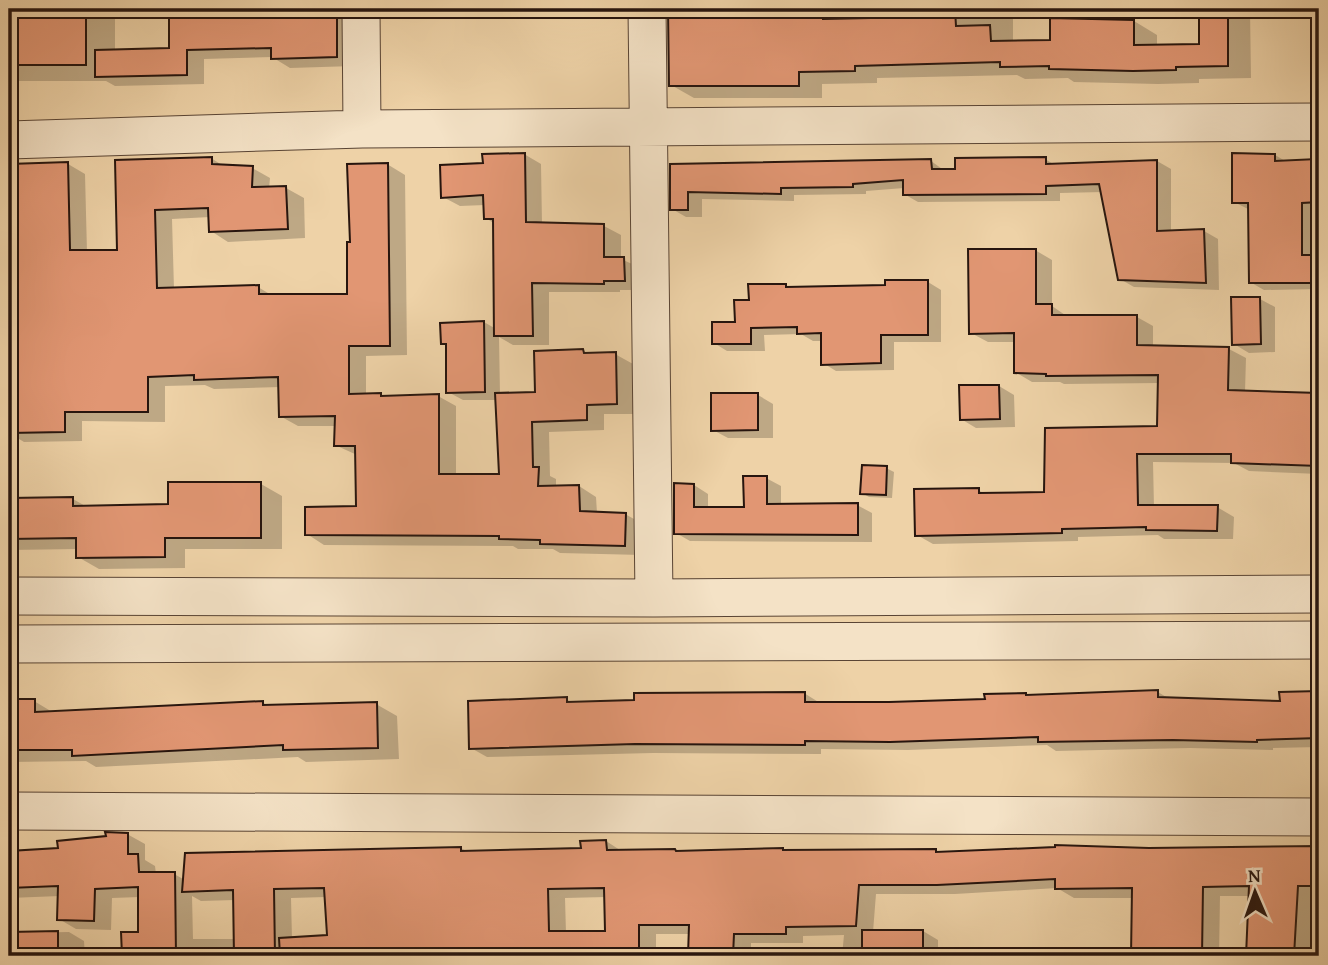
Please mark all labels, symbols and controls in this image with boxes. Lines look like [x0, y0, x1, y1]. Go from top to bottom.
north arrow [1220, 856, 1290, 926]
text: N [1248, 861, 1262, 889]

